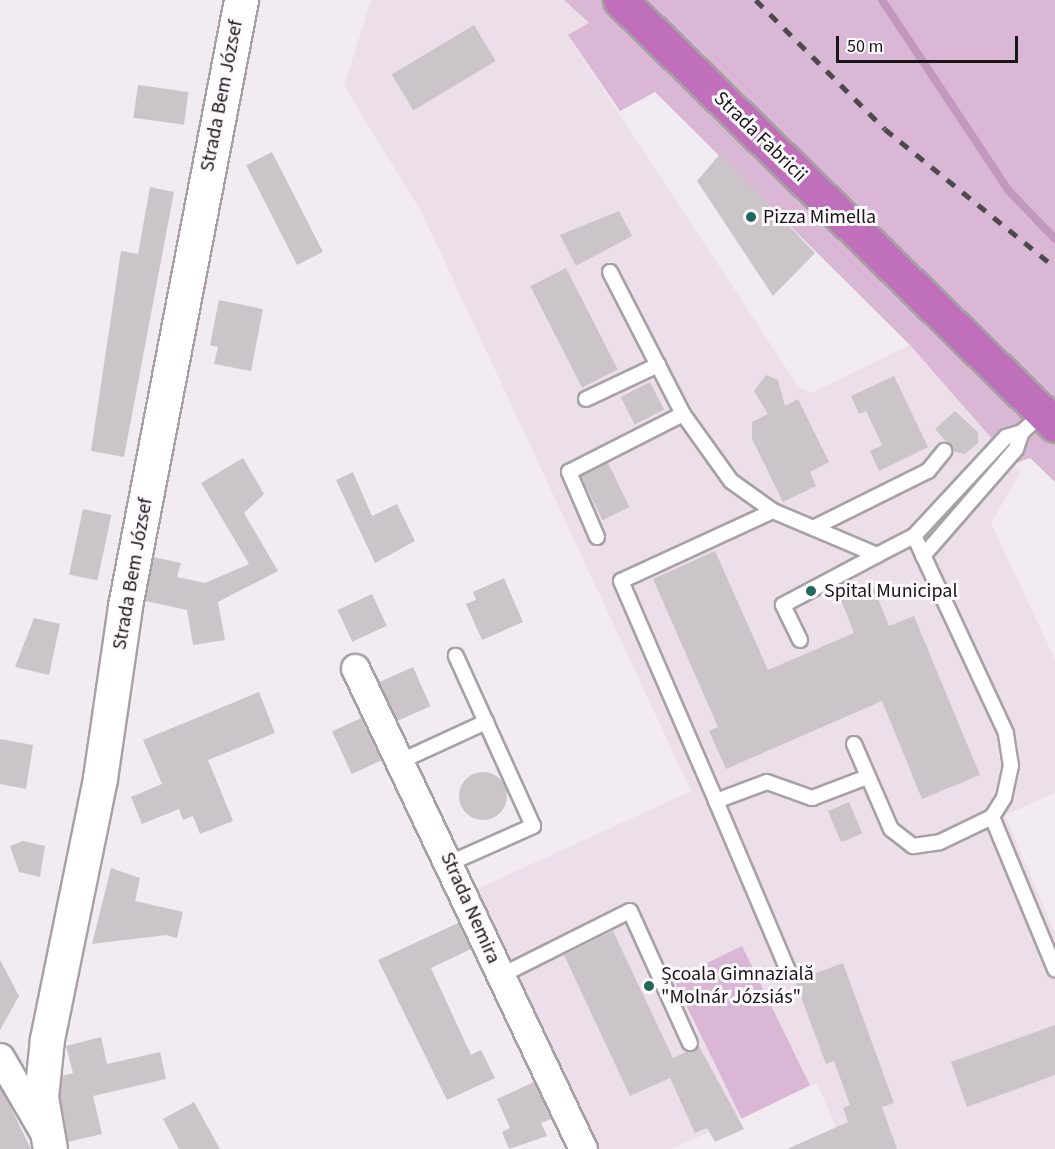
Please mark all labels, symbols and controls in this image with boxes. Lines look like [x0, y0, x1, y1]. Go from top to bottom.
street label: Strada Bem József [196, 18, 248, 174]
scale bar [839, 24, 1020, 62]
text: 50 m [847, 34, 883, 59]
street label: Strada Fabricii [709, 87, 811, 187]
place label: Pizza Mimella [763, 205, 876, 229]
marker: Pizza Mimella [744, 210, 758, 224]
street label: Strada Bem József [108, 496, 158, 652]
place label: Spital Municipal [824, 579, 958, 603]
marker: Spital Municipal [802, 582, 820, 600]
street label: Strada Nemira [435, 848, 505, 968]
place label: Școala Gimnazială "Molnár Józsiás" [661, 963, 814, 1010]
marker: Școala Gimnazială "Molnár Józsiás" [642, 979, 656, 993]

